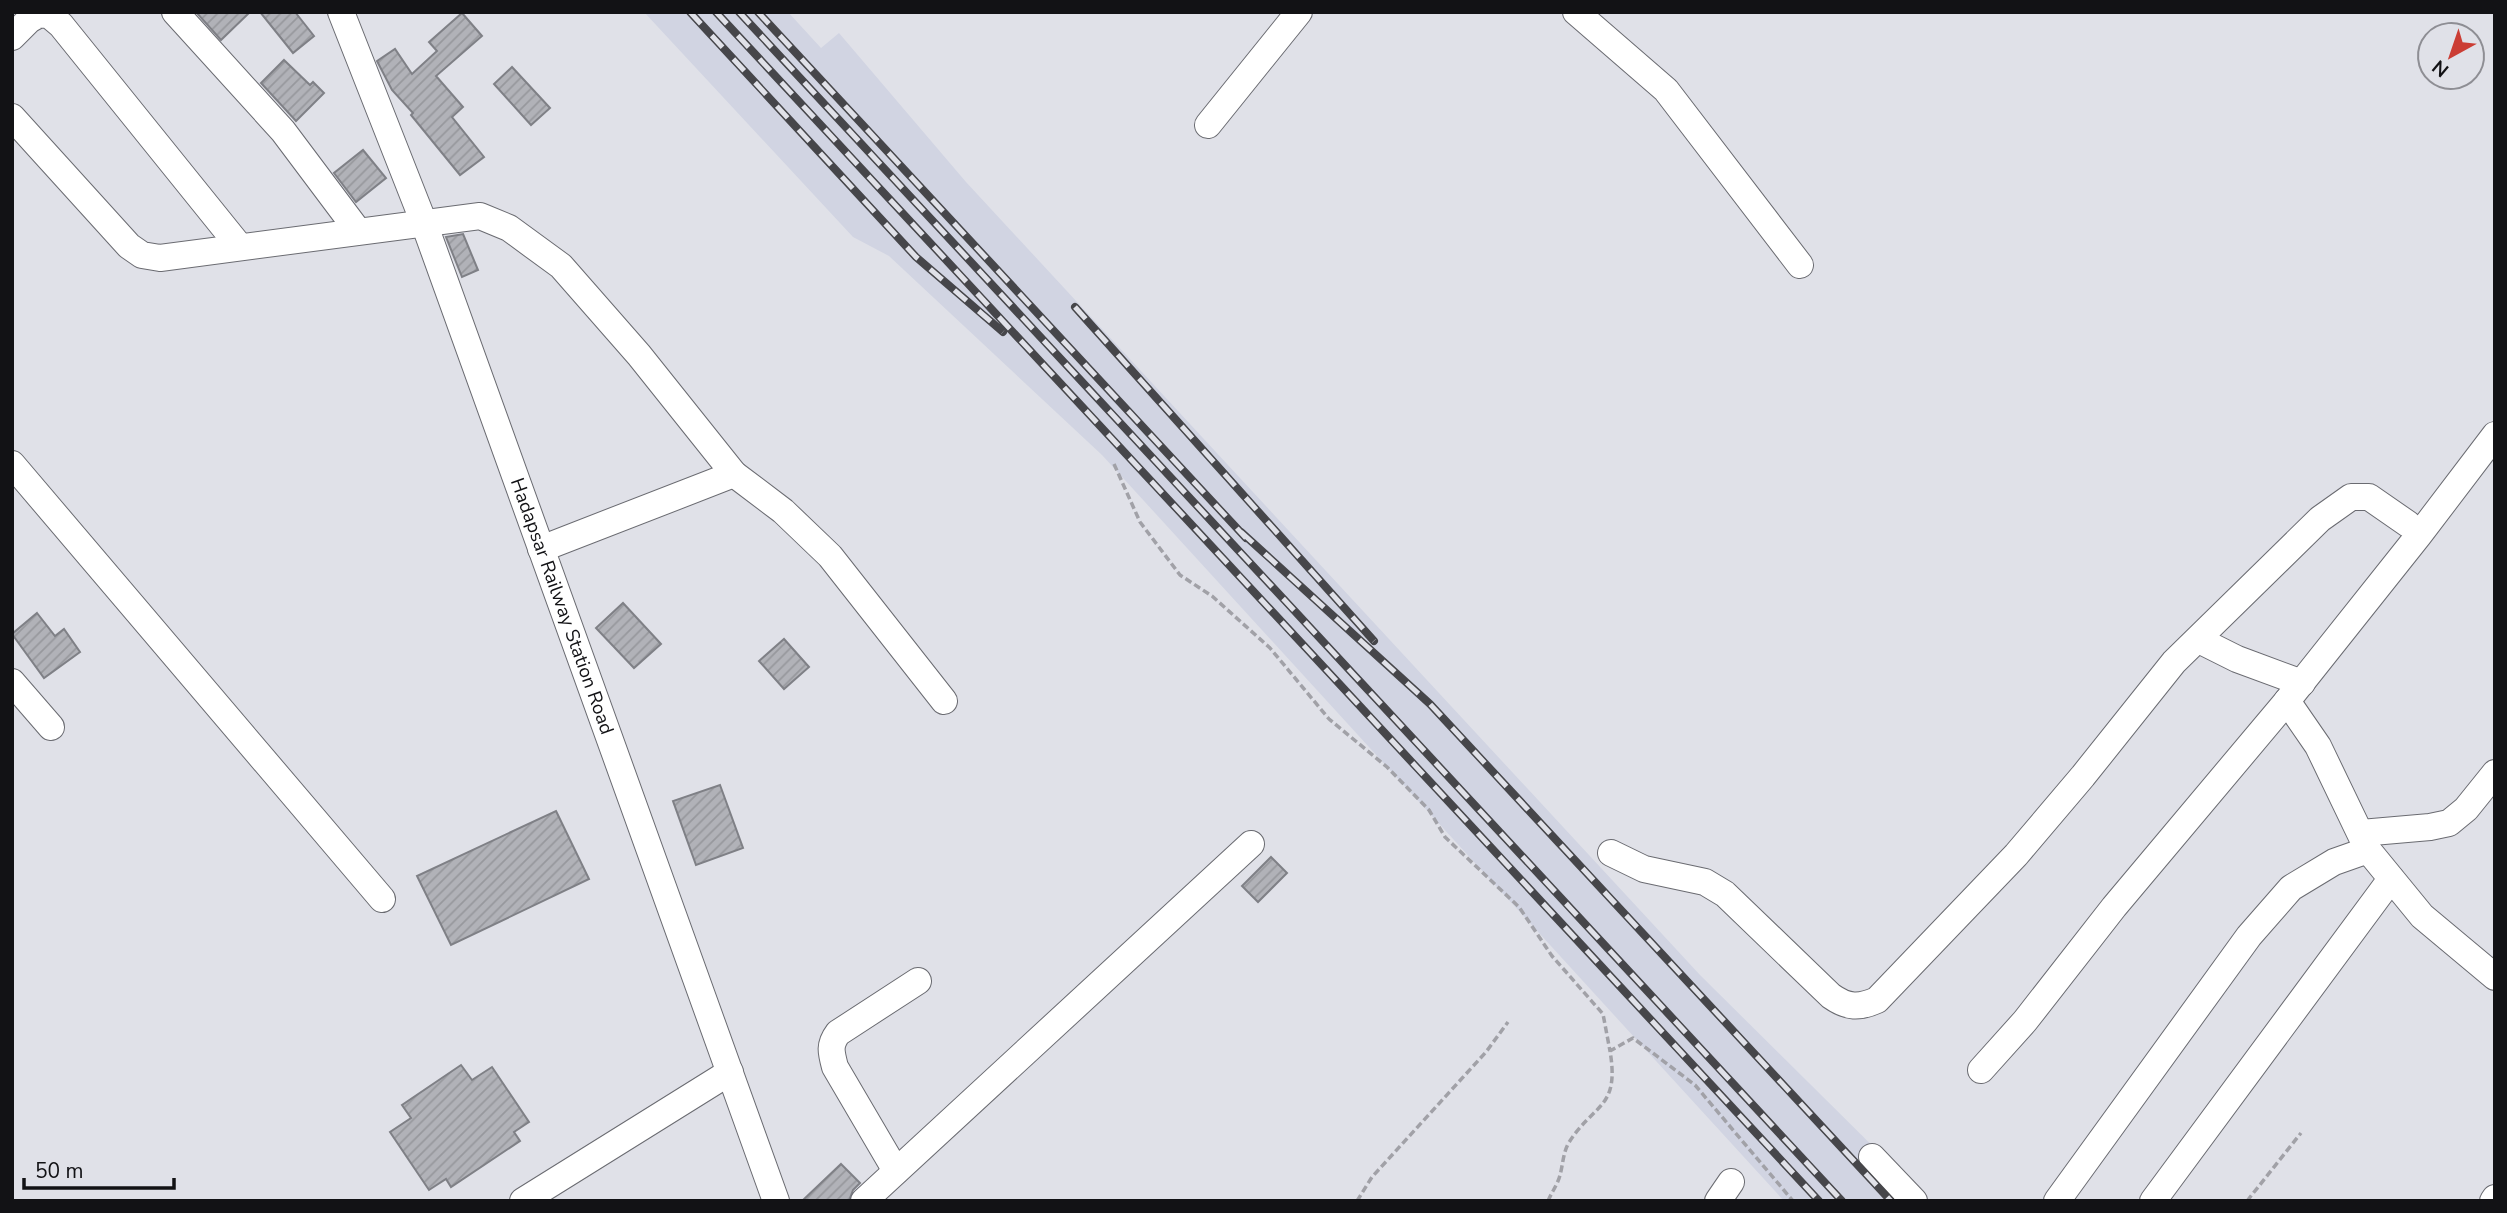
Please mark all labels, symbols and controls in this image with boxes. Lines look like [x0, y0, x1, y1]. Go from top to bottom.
north arrow [2416, 21, 2486, 91]
text: N [2427, 54, 2455, 83]
street label: Hadapsar Railway Station Road [504, 474, 620, 738]
scale bar [24, 1146, 175, 1190]
text: 50 m [35, 1157, 84, 1185]

